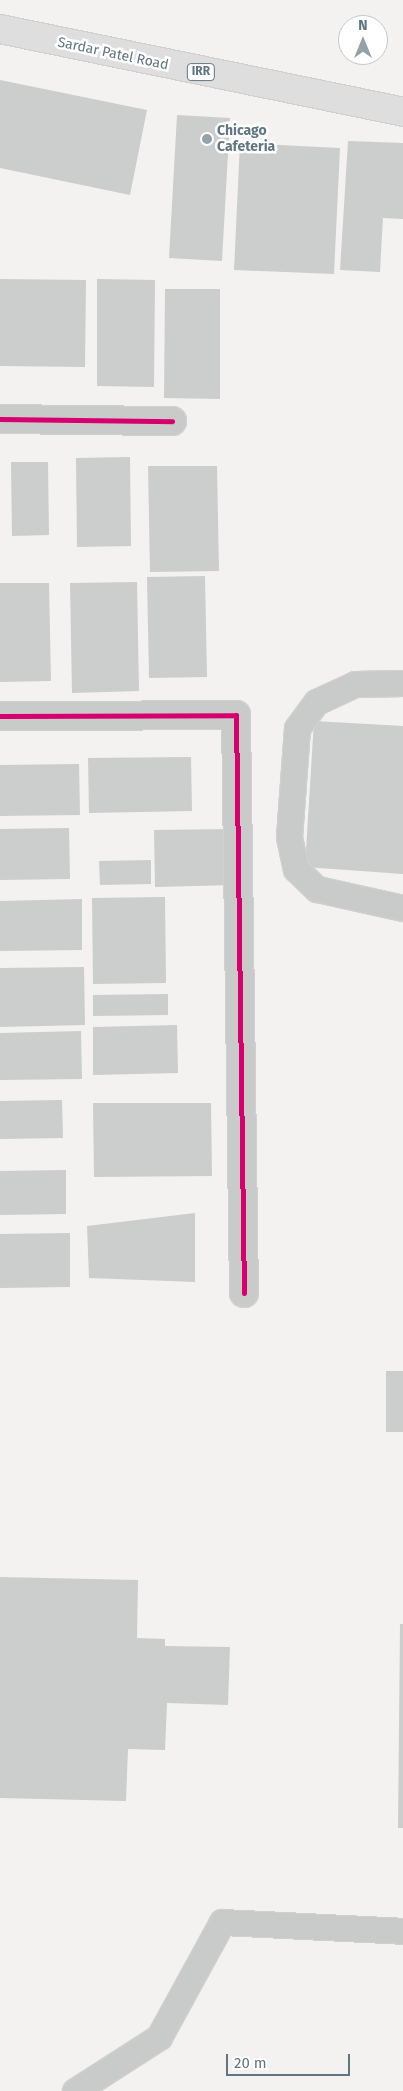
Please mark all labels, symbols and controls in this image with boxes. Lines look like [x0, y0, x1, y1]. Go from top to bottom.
north arrow [338, 15, 388, 65]
text: N [358, 17, 368, 34]
street label: Sardar Patel Road [56, 34, 170, 74]
road number: IRR [186, 62, 216, 82]
place label: Chicago Cafeteria [217, 123, 275, 156]
marker: Chicago Cafeteria [201, 133, 213, 145]
scale bar [228, 2044, 352, 2076]
text: 20 m [234, 2054, 267, 2072]

